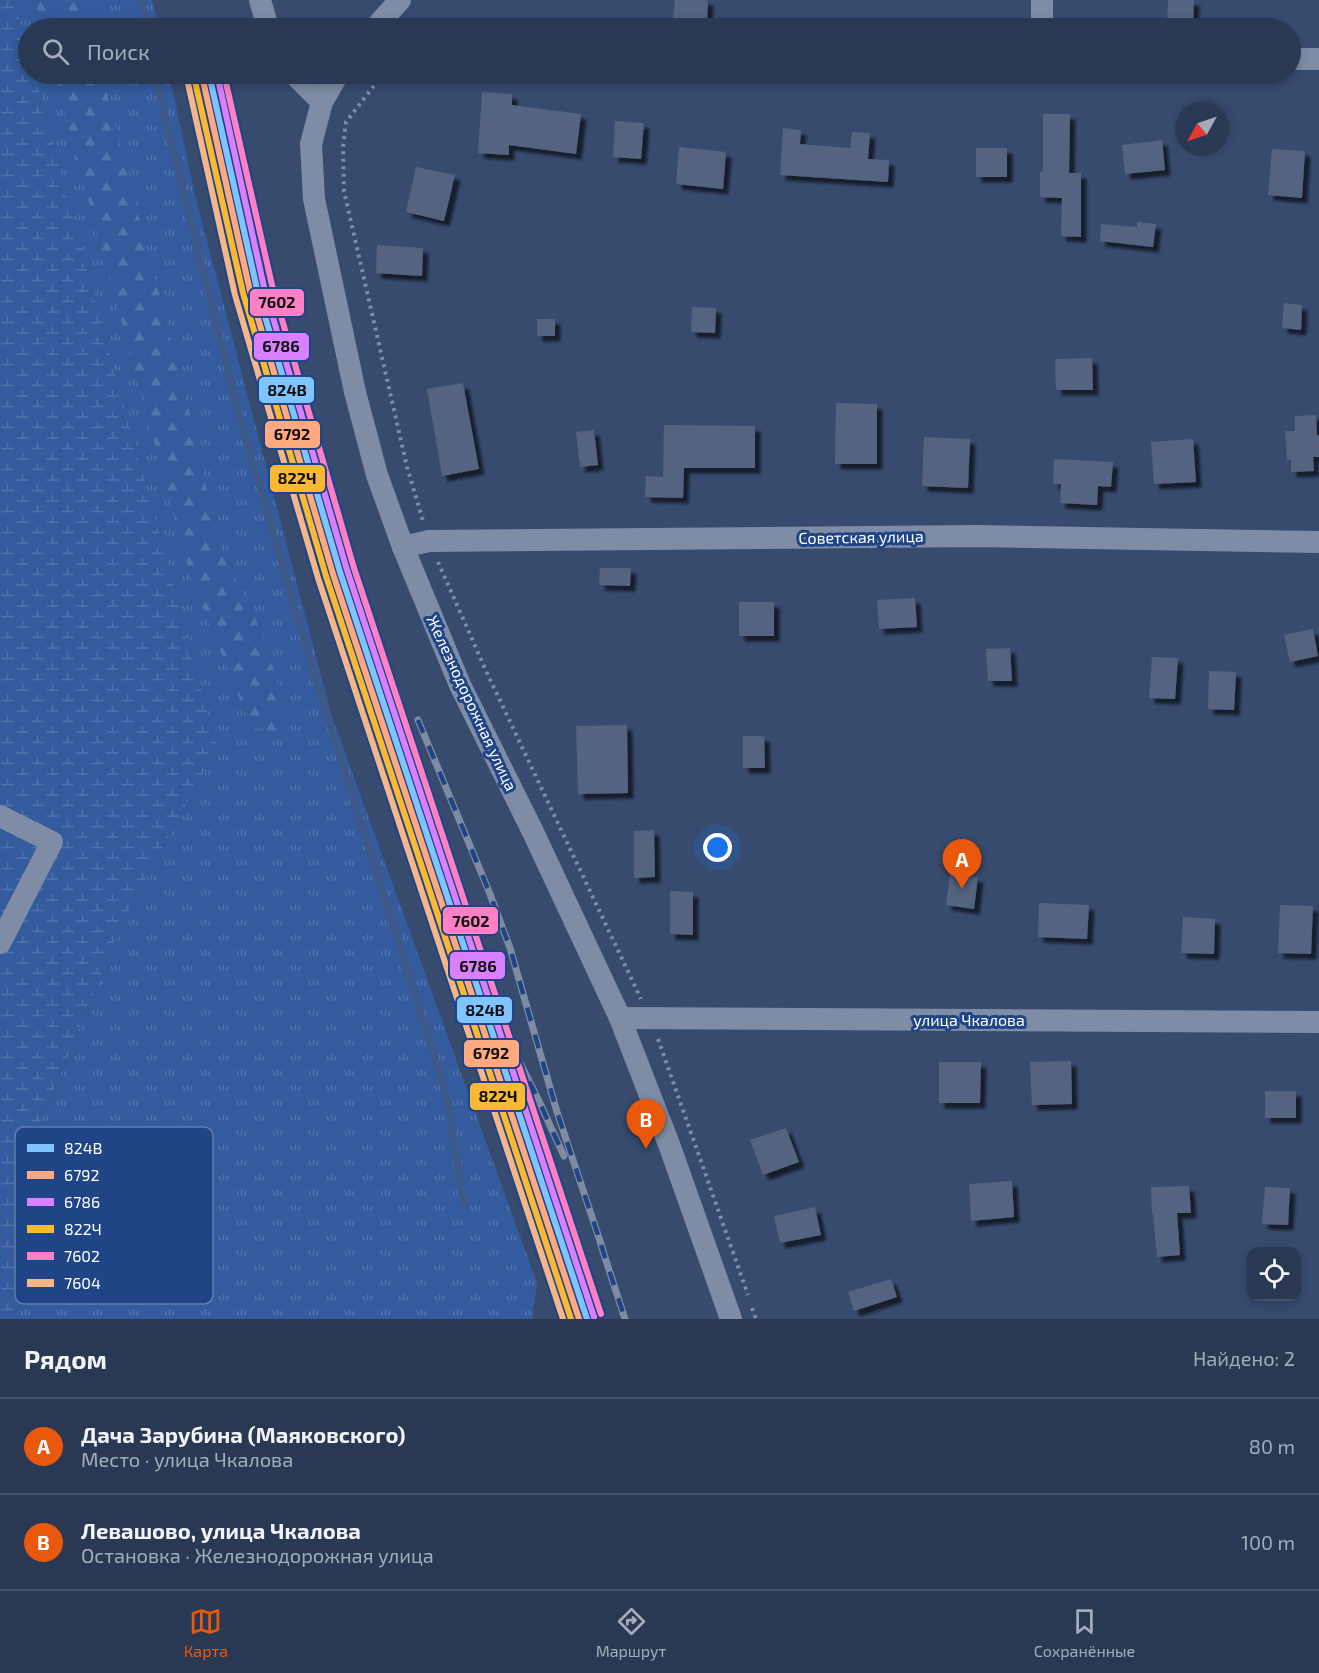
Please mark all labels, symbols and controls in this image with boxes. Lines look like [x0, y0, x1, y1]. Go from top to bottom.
search box [18, 18, 1301, 84]
icon: search [39, 35, 72, 68]
text: Поиск [87, 38, 150, 64]
north arrow [1175, 102, 1229, 156]
line badge: 7602 [249, 288, 305, 317]
text: 7602 [258, 292, 296, 311]
line badge: 6786 [253, 332, 310, 361]
text: 6786 [262, 336, 300, 355]
line badge: 824В [258, 376, 315, 404]
text: 824В [267, 380, 307, 399]
line badge: 6792 [264, 420, 321, 449]
text: 6792 [274, 424, 310, 443]
line badge: 822Ч [269, 464, 326, 493]
text: 822Ч [277, 468, 317, 487]
street label: Советская улица [798, 526, 924, 548]
street label: Железнодорожная улица [422, 612, 522, 794]
your location [703, 833, 732, 862]
pin: A [942, 840, 982, 889]
line badge: 7602 [442, 906, 499, 935]
text: 7602 [452, 911, 490, 930]
line badge: 6786 [449, 951, 506, 980]
text: 6786 [459, 956, 497, 975]
line badge: 824В [456, 996, 513, 1024]
text: 824В [465, 1000, 505, 1019]
street label: улица Чкалова [913, 1010, 1025, 1030]
line badge: 6792 [463, 1039, 520, 1068]
text: 6792 [473, 1043, 509, 1062]
line badge: 822Ч [469, 1082, 526, 1111]
text: 822Ч [478, 1086, 518, 1105]
pin: B [626, 1100, 666, 1149]
legend [15, 1127, 213, 1304]
text: 824В [64, 1138, 102, 1157]
text: 6792 [64, 1165, 100, 1184]
text: 6786 [64, 1192, 100, 1211]
text: 822Ч [64, 1219, 102, 1238]
text: 7602 [64, 1246, 100, 1265]
map controls [1247, 1247, 1301, 1301]
button: locate [1247, 1247, 1301, 1301]
text: 7604 [64, 1273, 101, 1292]
text: Рядом [24, 1343, 107, 1374]
text: Найдено: 2 [1193, 1346, 1295, 1370]
text: Дача Зарубина (Маяковского) [81, 1421, 406, 1447]
text: A [37, 1434, 50, 1458]
text: 80 m [1249, 1434, 1295, 1458]
text: Место · улица Чкалова [81, 1447, 293, 1471]
text: Левашово, улица Чкалова [81, 1517, 361, 1543]
text: B [37, 1530, 50, 1554]
text: 100 m [1241, 1530, 1295, 1554]
text: Остановка · Железнодорожная улица [81, 1543, 434, 1567]
tab: Карта [184, 1605, 228, 1660]
tab: Маршрут [596, 1605, 666, 1660]
tab: Сохранённые [1034, 1605, 1135, 1660]

